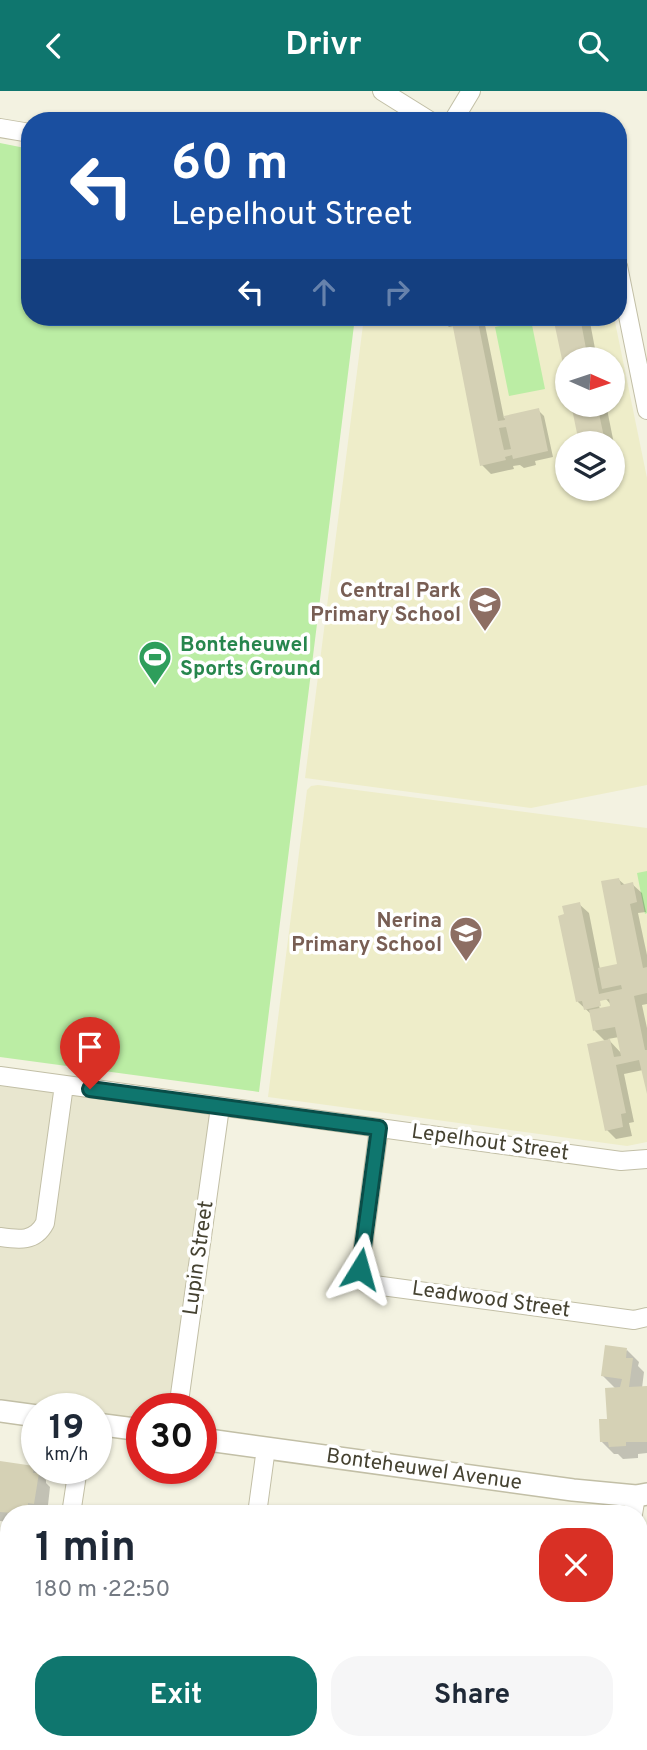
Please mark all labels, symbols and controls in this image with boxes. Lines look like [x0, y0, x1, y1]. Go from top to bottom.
text: Drivr [285, 26, 362, 66]
icon: back [35, 27, 73, 65]
icon: search [574, 27, 612, 65]
text: 60 m [171, 135, 289, 197]
icon: left [56, 140, 147, 231]
text: Lepelhout Street [171, 196, 413, 236]
icon: left [232, 273, 270, 311]
icon: ahead [305, 273, 343, 311]
icon: right [378, 273, 416, 311]
north arrow [555, 347, 625, 417]
map controls [555, 347, 625, 501]
button: layers [555, 431, 625, 501]
place label: Central Park Primary School [310, 578, 461, 629]
school or university icon: Central Park Primary School [466, 584, 504, 633]
place label: Bonteheuwel Sports Ground [180, 632, 321, 683]
sports icon: Bonteheuwel Sports Ground [136, 638, 174, 687]
place label: Nerina Primary School [291, 908, 442, 959]
school or university icon: Nerina Primary School [447, 914, 485, 963]
pin [60, 1017, 120, 1089]
icon: arrive [71, 1028, 109, 1066]
street label: Lepelhout Street [410, 1119, 570, 1167]
street label: Lupin Street [178, 1199, 220, 1317]
position arrow [323, 1232, 397, 1306]
street label: Leadwood Street [410, 1276, 572, 1324]
speed limit sign: 30 [126, 1393, 217, 1484]
text: 19 [49, 1407, 84, 1451]
street label: Bonteheuwel Avenue [324, 1443, 524, 1497]
text: km/h [45, 1444, 88, 1467]
text: 1 min [35, 1523, 136, 1576]
button: close [539, 1528, 613, 1602]
text: 180 m · 22:50 [35, 1576, 170, 1605]
button: Exit [35, 1656, 317, 1736]
button: Share [331, 1656, 613, 1736]

